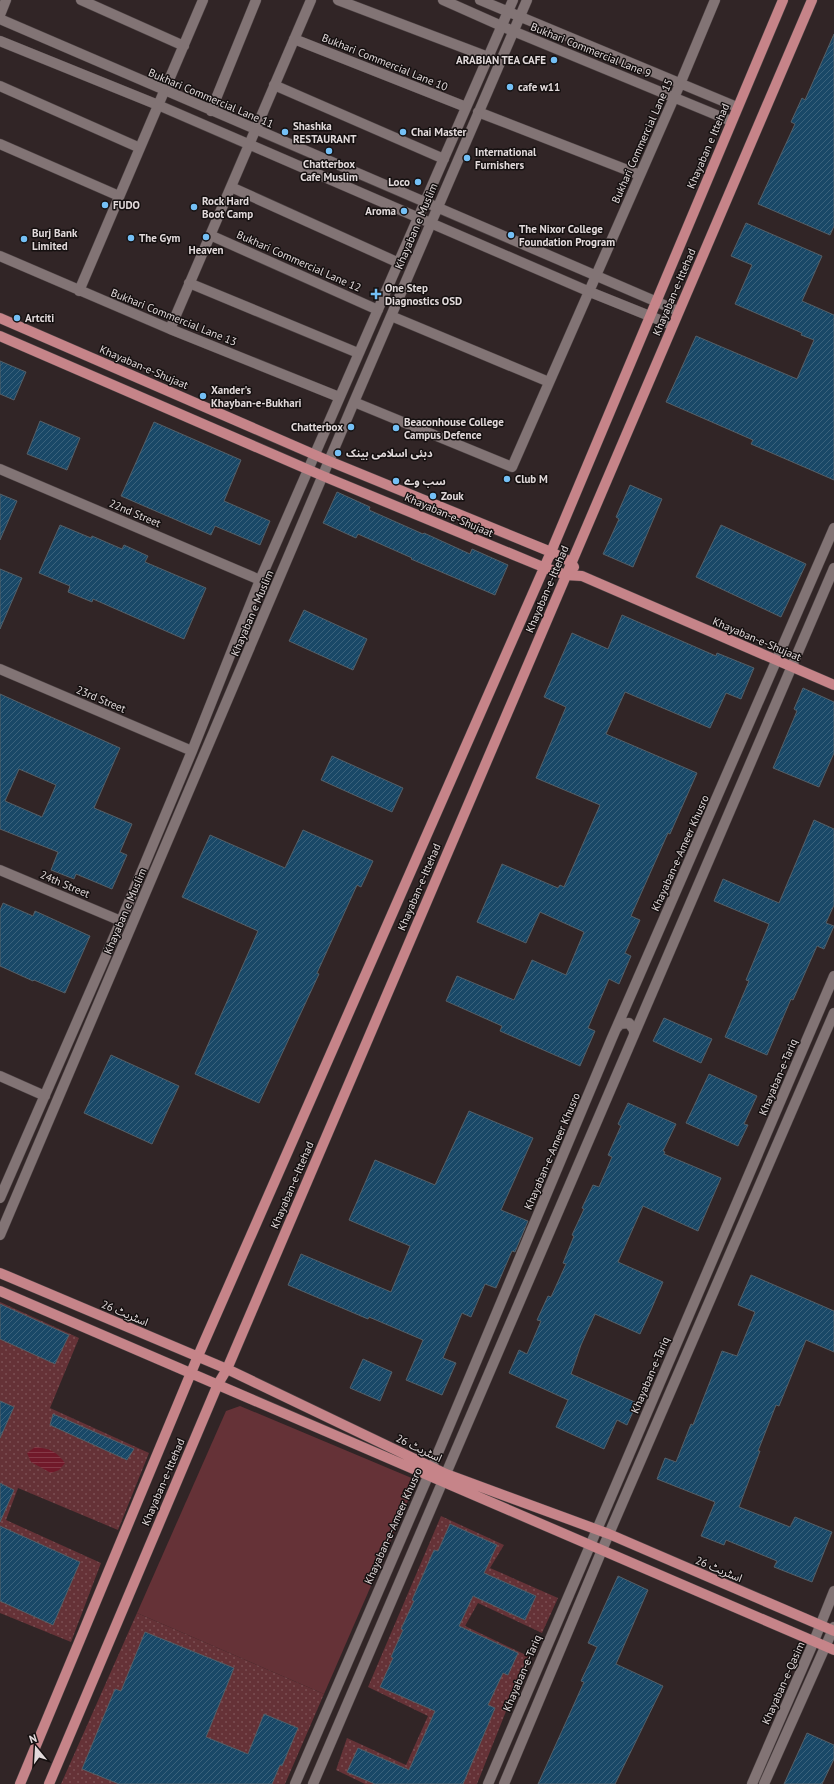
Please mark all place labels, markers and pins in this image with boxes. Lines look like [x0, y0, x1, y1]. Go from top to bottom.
place label: ARABIAN TEA CAFE [456, 53, 546, 67]
marker: ARABIAN TEA CAFE [549, 55, 559, 65]
place label: cafe w11 [518, 80, 560, 94]
marker: cafe w11 [505, 82, 515, 92]
place label: Shashka RESTAURANT [293, 119, 357, 146]
place label: Chai Master [411, 125, 467, 139]
marker: Shashka RESTAURANT [280, 127, 290, 137]
marker: Chai Master [398, 127, 408, 137]
place label: International Furnishers [475, 145, 537, 172]
marker: Chatterbox Cafe Muslim [324, 146, 334, 156]
marker: International Furnishers [462, 153, 472, 163]
place label: Chatterbox Cafe Muslim [300, 157, 358, 184]
place label: Loco [388, 175, 410, 189]
marker: Loco [413, 177, 423, 187]
place label: Rock Hard Boot Camp [202, 194, 253, 221]
place label: FUDO [113, 198, 140, 212]
marker: FUDO [100, 200, 110, 210]
marker: Rock Hard Boot Camp [189, 202, 199, 212]
place label: Aroma [365, 204, 396, 218]
marker: Aroma [399, 206, 409, 216]
place label: The Nixor College Foundation Program [519, 222, 615, 249]
place label: Burj Bank Limited [32, 226, 78, 253]
marker: The Nixor College Foundation Program [506, 230, 516, 240]
place label: The Gym [139, 231, 180, 245]
marker: Heaven [201, 232, 211, 242]
marker: The Gym [126, 233, 136, 243]
marker: Burj Bank Limited [19, 234, 29, 244]
place label: Heaven [189, 243, 223, 257]
place label: One Step Diagnostics OSD [385, 281, 462, 308]
marker: One Step Diagnostics OSD [370, 288, 382, 300]
place label: Artciti [25, 311, 54, 325]
marker: Artciti [12, 313, 22, 323]
place label: Xander's Khayban-e-Bukhari [211, 383, 302, 410]
marker: Xander's Khayban-e-Bukhari [198, 391, 208, 401]
place label: Beaconhouse College Campus Defence [404, 415, 504, 442]
place label: Chatterbox [291, 420, 343, 434]
marker: Chatterbox [346, 422, 356, 432]
marker: Beaconhouse College Campus Defence [391, 423, 401, 433]
place label: دبئی اسلامی بینک [346, 446, 433, 460]
marker: دبئی اسلامی بینک [333, 448, 343, 458]
place label: Club M [515, 472, 548, 486]
place label: سب وے [404, 474, 446, 488]
marker: Club M [502, 474, 512, 484]
marker: سب وے [391, 476, 401, 486]
place label: Zouk [441, 489, 464, 503]
marker: Zouk [428, 491, 438, 501]

